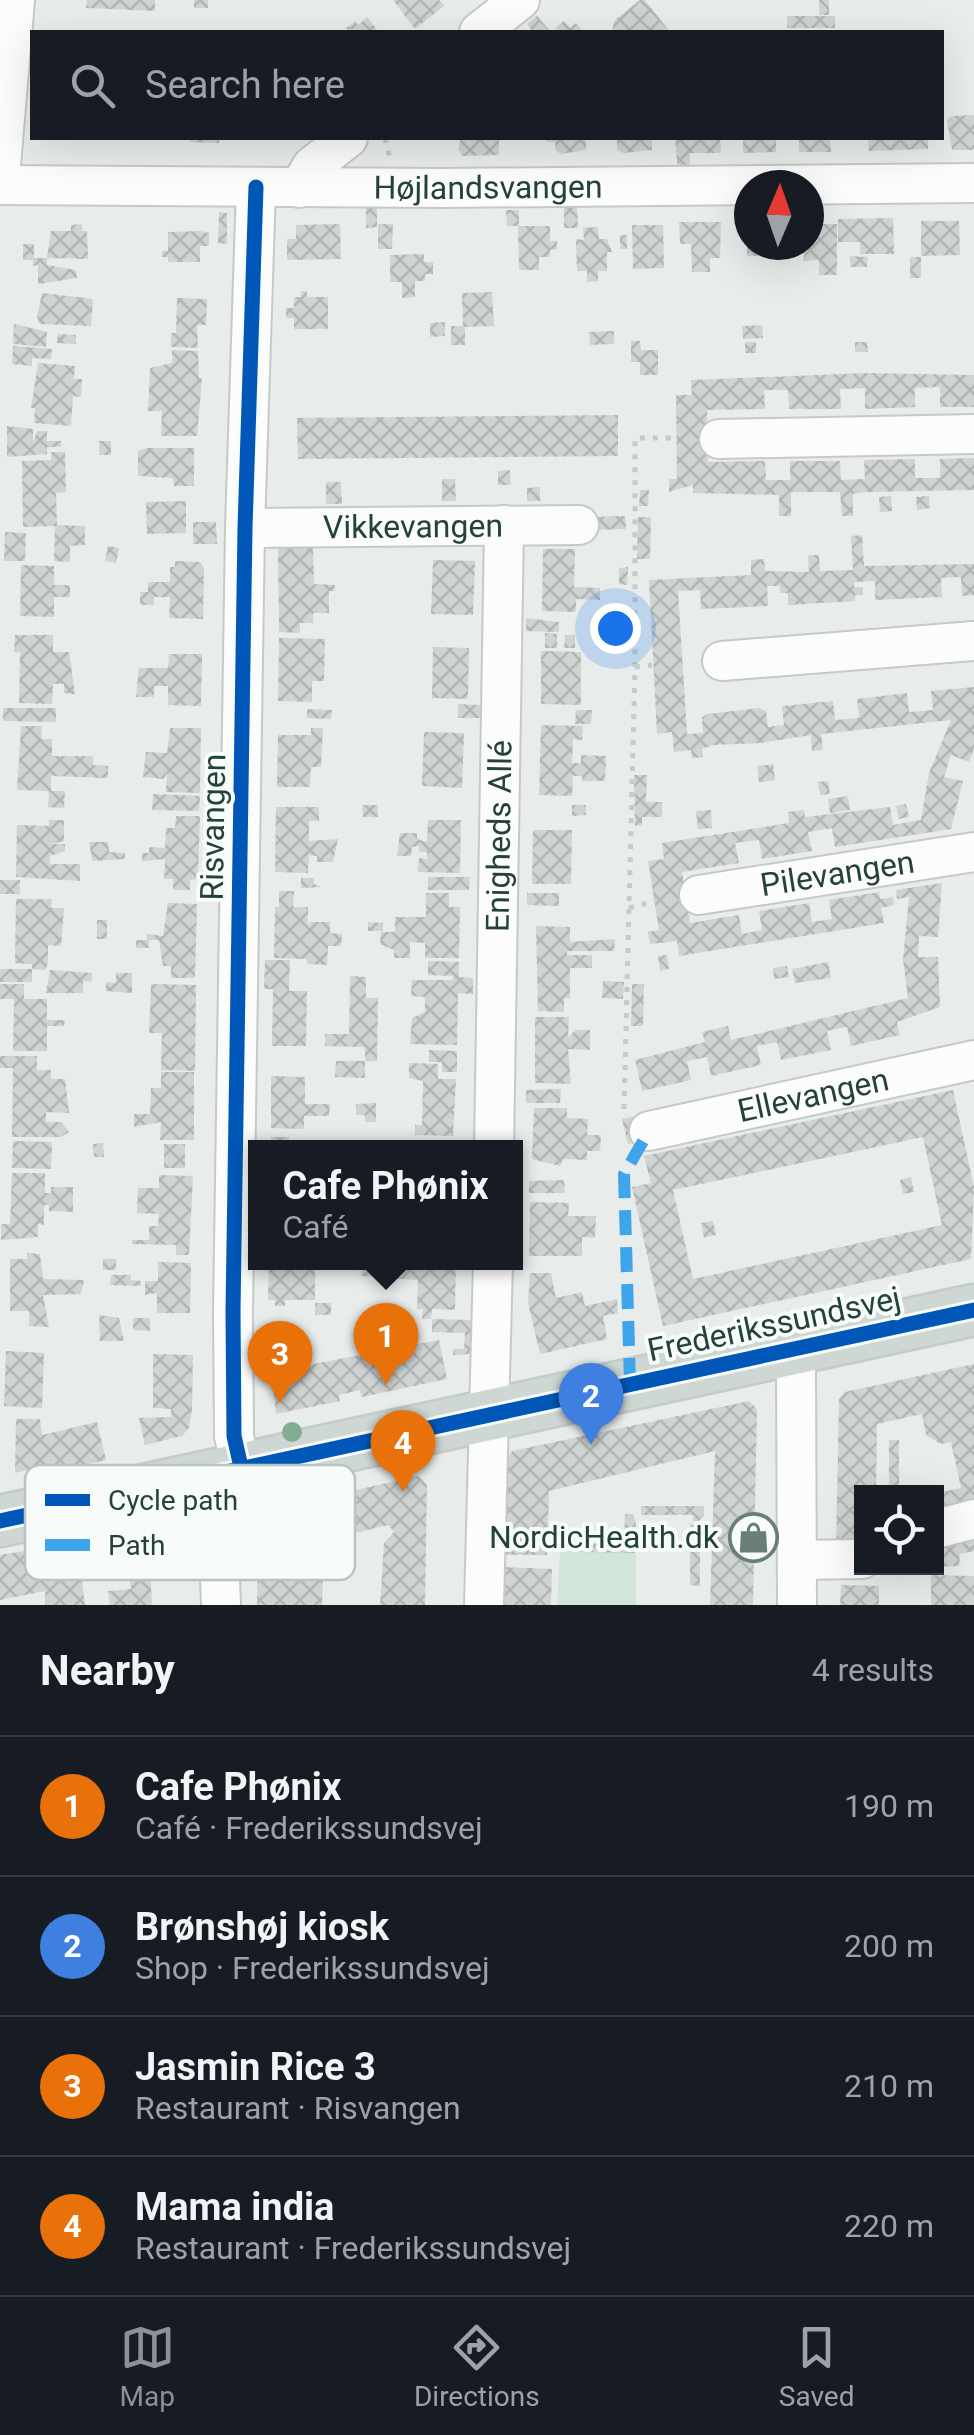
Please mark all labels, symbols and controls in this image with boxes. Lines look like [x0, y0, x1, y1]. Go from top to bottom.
search box [30, 30, 944, 140]
icon: search [65, 58, 120, 113]
text: Search here [145, 63, 345, 107]
street label: Højlandsvangen [373, 167, 603, 207]
north arrow [734, 170, 824, 260]
street label: Vikkevangen [323, 507, 503, 546]
your location [590, 603, 641, 654]
street label: Enigheds Allé [478, 740, 520, 932]
street label: Risvangen [193, 753, 233, 901]
street label: Pilevangen [758, 843, 917, 904]
street label: Ellevangen [734, 1060, 892, 1130]
popup [248, 1140, 523, 1270]
text: Cafe Phønix [282, 1164, 489, 1208]
text: Café [282, 1208, 348, 1246]
street label: Frederikssundsvej [644, 1279, 904, 1369]
pin: 1 [354, 1302, 418, 1385]
pin: 3 [248, 1320, 312, 1403]
pin: 2 [558, 1362, 624, 1445]
pin: 4 [370, 1410, 436, 1492]
legend [25, 1465, 355, 1580]
text: Cycle path [108, 1484, 238, 1517]
map controls [854, 1485, 944, 1575]
button: locate [854, 1485, 944, 1575]
shop icon: NordicHealth.dk [728, 1511, 780, 1563]
place label: NordicHealth.dk [489, 1518, 720, 1556]
text: Path [108, 1529, 165, 1562]
text: Nearby [40, 1646, 175, 1695]
text: 4 results [812, 1651, 934, 1689]
text: Cafe Phønix [135, 1765, 341, 1809]
text: 1 [63, 1787, 82, 1825]
text: 190 m [844, 1787, 934, 1825]
text: Café · Frederikssundsvej [135, 1809, 483, 1847]
text: Brønshøj kiosk [135, 1905, 389, 1949]
text: 2 [63, 1927, 82, 1965]
text: 200 m [844, 1927, 934, 1965]
text: Shop · Frederikssundsvej [135, 1949, 490, 1987]
text: Jasmin Rice 3 [135, 2045, 376, 2089]
text: 3 [63, 2067, 82, 2105]
text: 210 m [844, 2067, 934, 2105]
text: Restaurant · Risvangen [135, 2089, 461, 2127]
text: Mama india [135, 2185, 334, 2229]
text: 4 [63, 2207, 82, 2245]
text: 220 m [844, 2207, 934, 2245]
text: Restaurant · Frederikssundsvej [135, 2229, 571, 2267]
tab: Map [120, 2320, 175, 2413]
tab: Directions [414, 2320, 540, 2413]
tab: Saved [779, 2320, 854, 2413]

